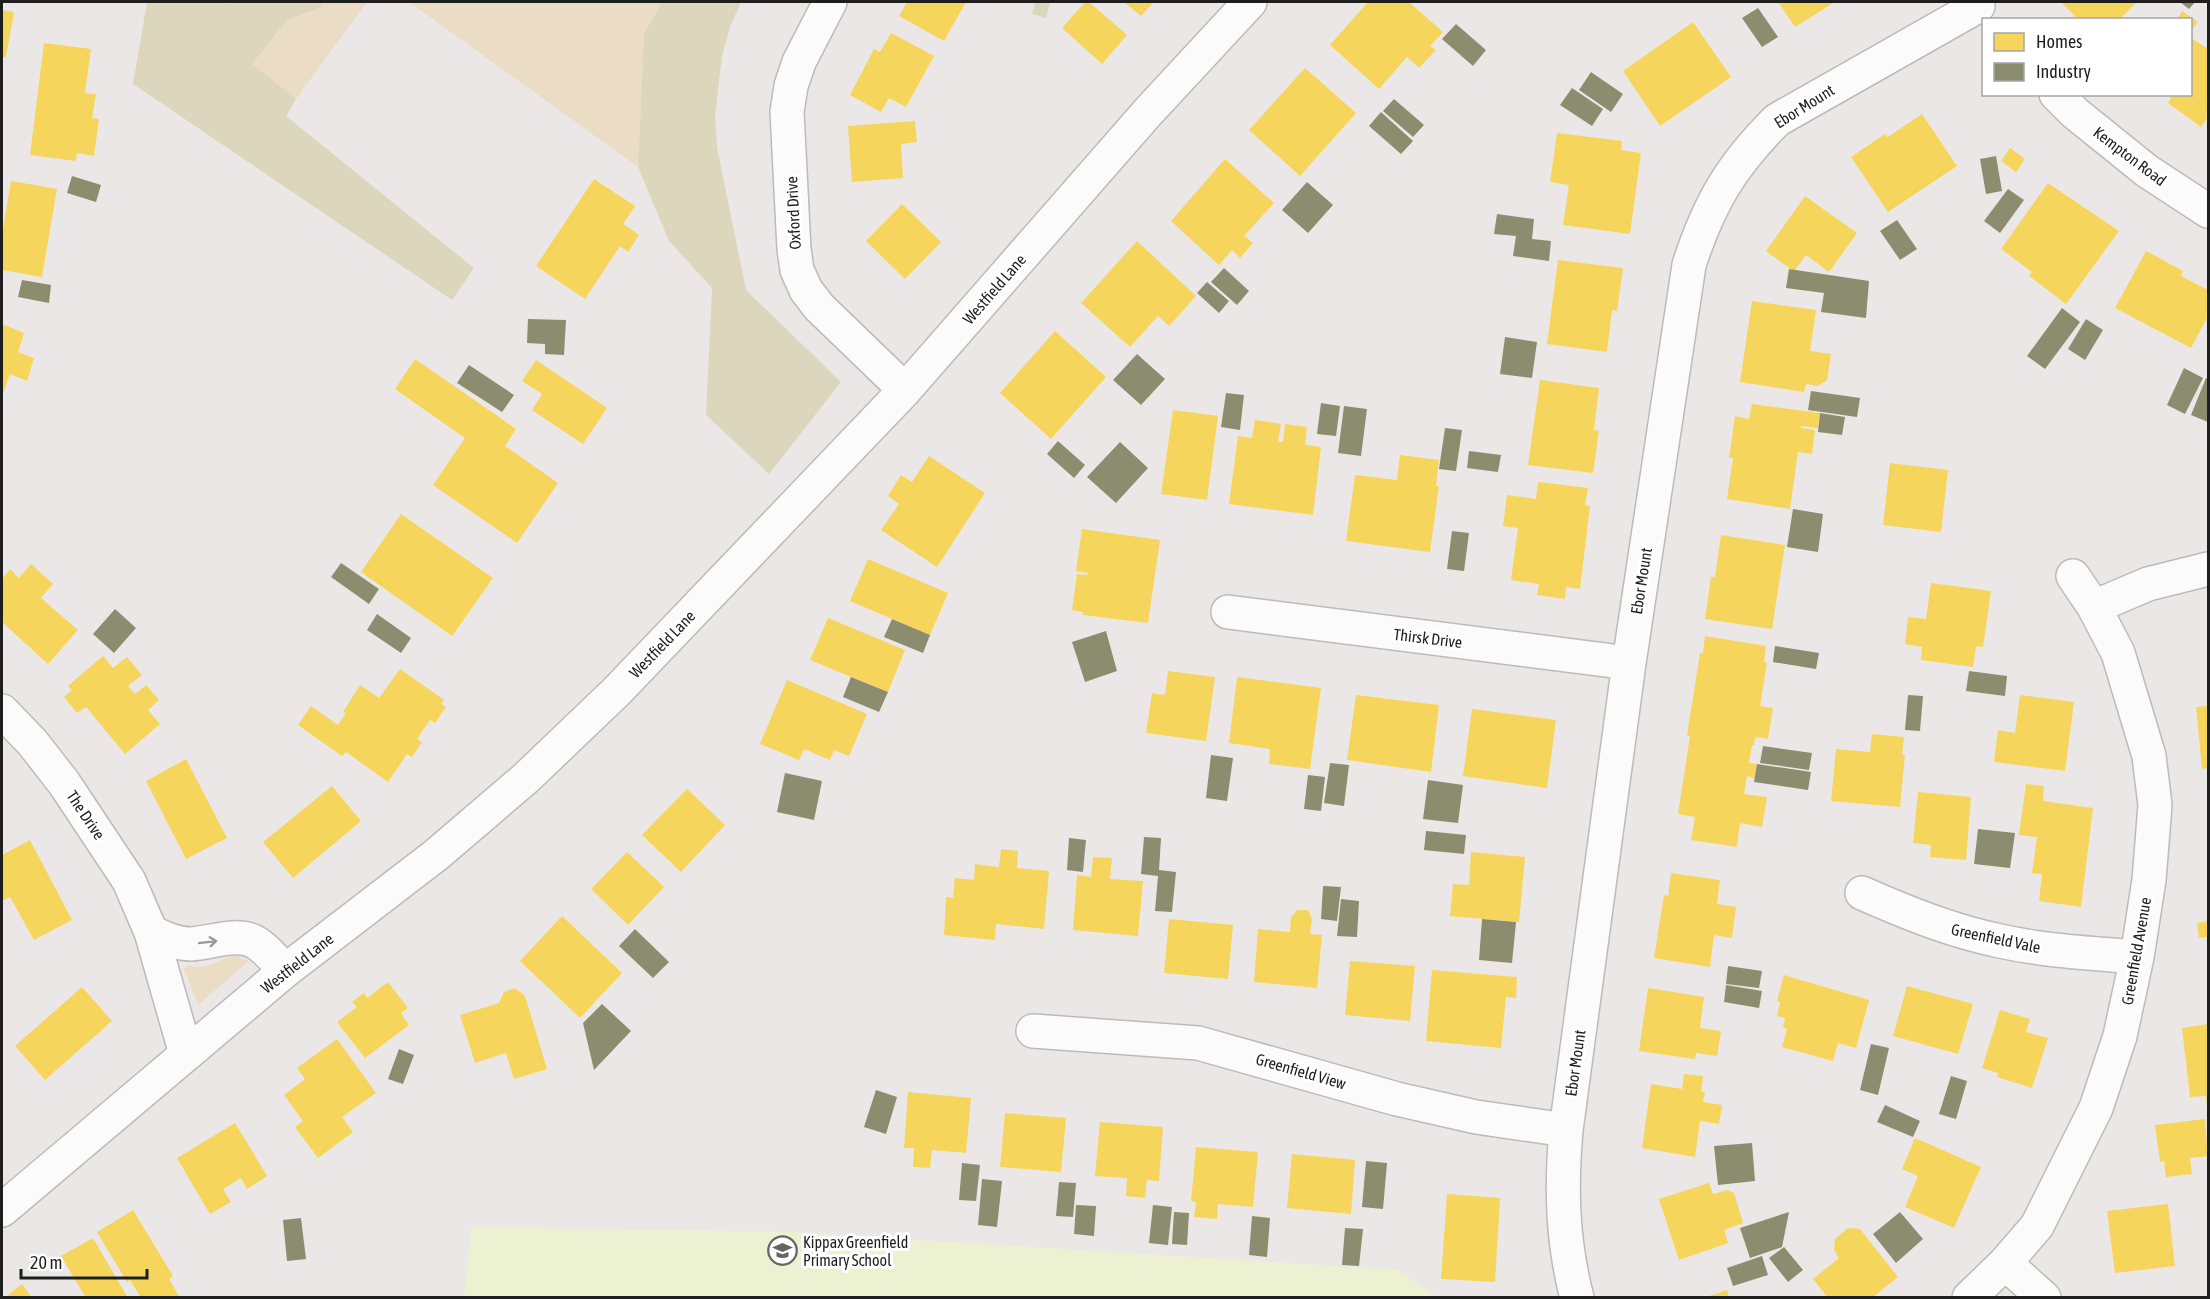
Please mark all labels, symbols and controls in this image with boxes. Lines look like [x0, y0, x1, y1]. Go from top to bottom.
legend [1982, 18, 2192, 96]
text: Homes [2036, 31, 2082, 52]
text: Industry [2036, 61, 2091, 82]
street label: Ebor Mount [1771, 80, 1838, 131]
street label: Kempton Road [2089, 123, 2170, 190]
street label: Oxford Drive [782, 176, 804, 250]
street label: Westfield Lane [959, 250, 1029, 328]
street label: Ebor Mount [1627, 546, 1655, 616]
street label: Westfield Lane [625, 607, 699, 681]
street label: Thirsk Drive [1393, 625, 1463, 651]
street label: The Drive [63, 787, 109, 843]
street label: Greenfield Avenue [2118, 896, 2154, 1006]
street label: Greenfield Vale [1950, 920, 2042, 956]
street label: Westfield Lane [257, 929, 337, 997]
one-way arrow [197, 936, 217, 947]
street label: Ebor Mount [1561, 1028, 1589, 1098]
street label: Greenfield View [1254, 1050, 1349, 1093]
place label: Kippax Greenfield Primary School [803, 1233, 908, 1270]
school or university icon: Kippax Greenfield Primary School [766, 1235, 798, 1267]
scale bar [21, 1242, 147, 1280]
text: 20 m [30, 1252, 62, 1273]

